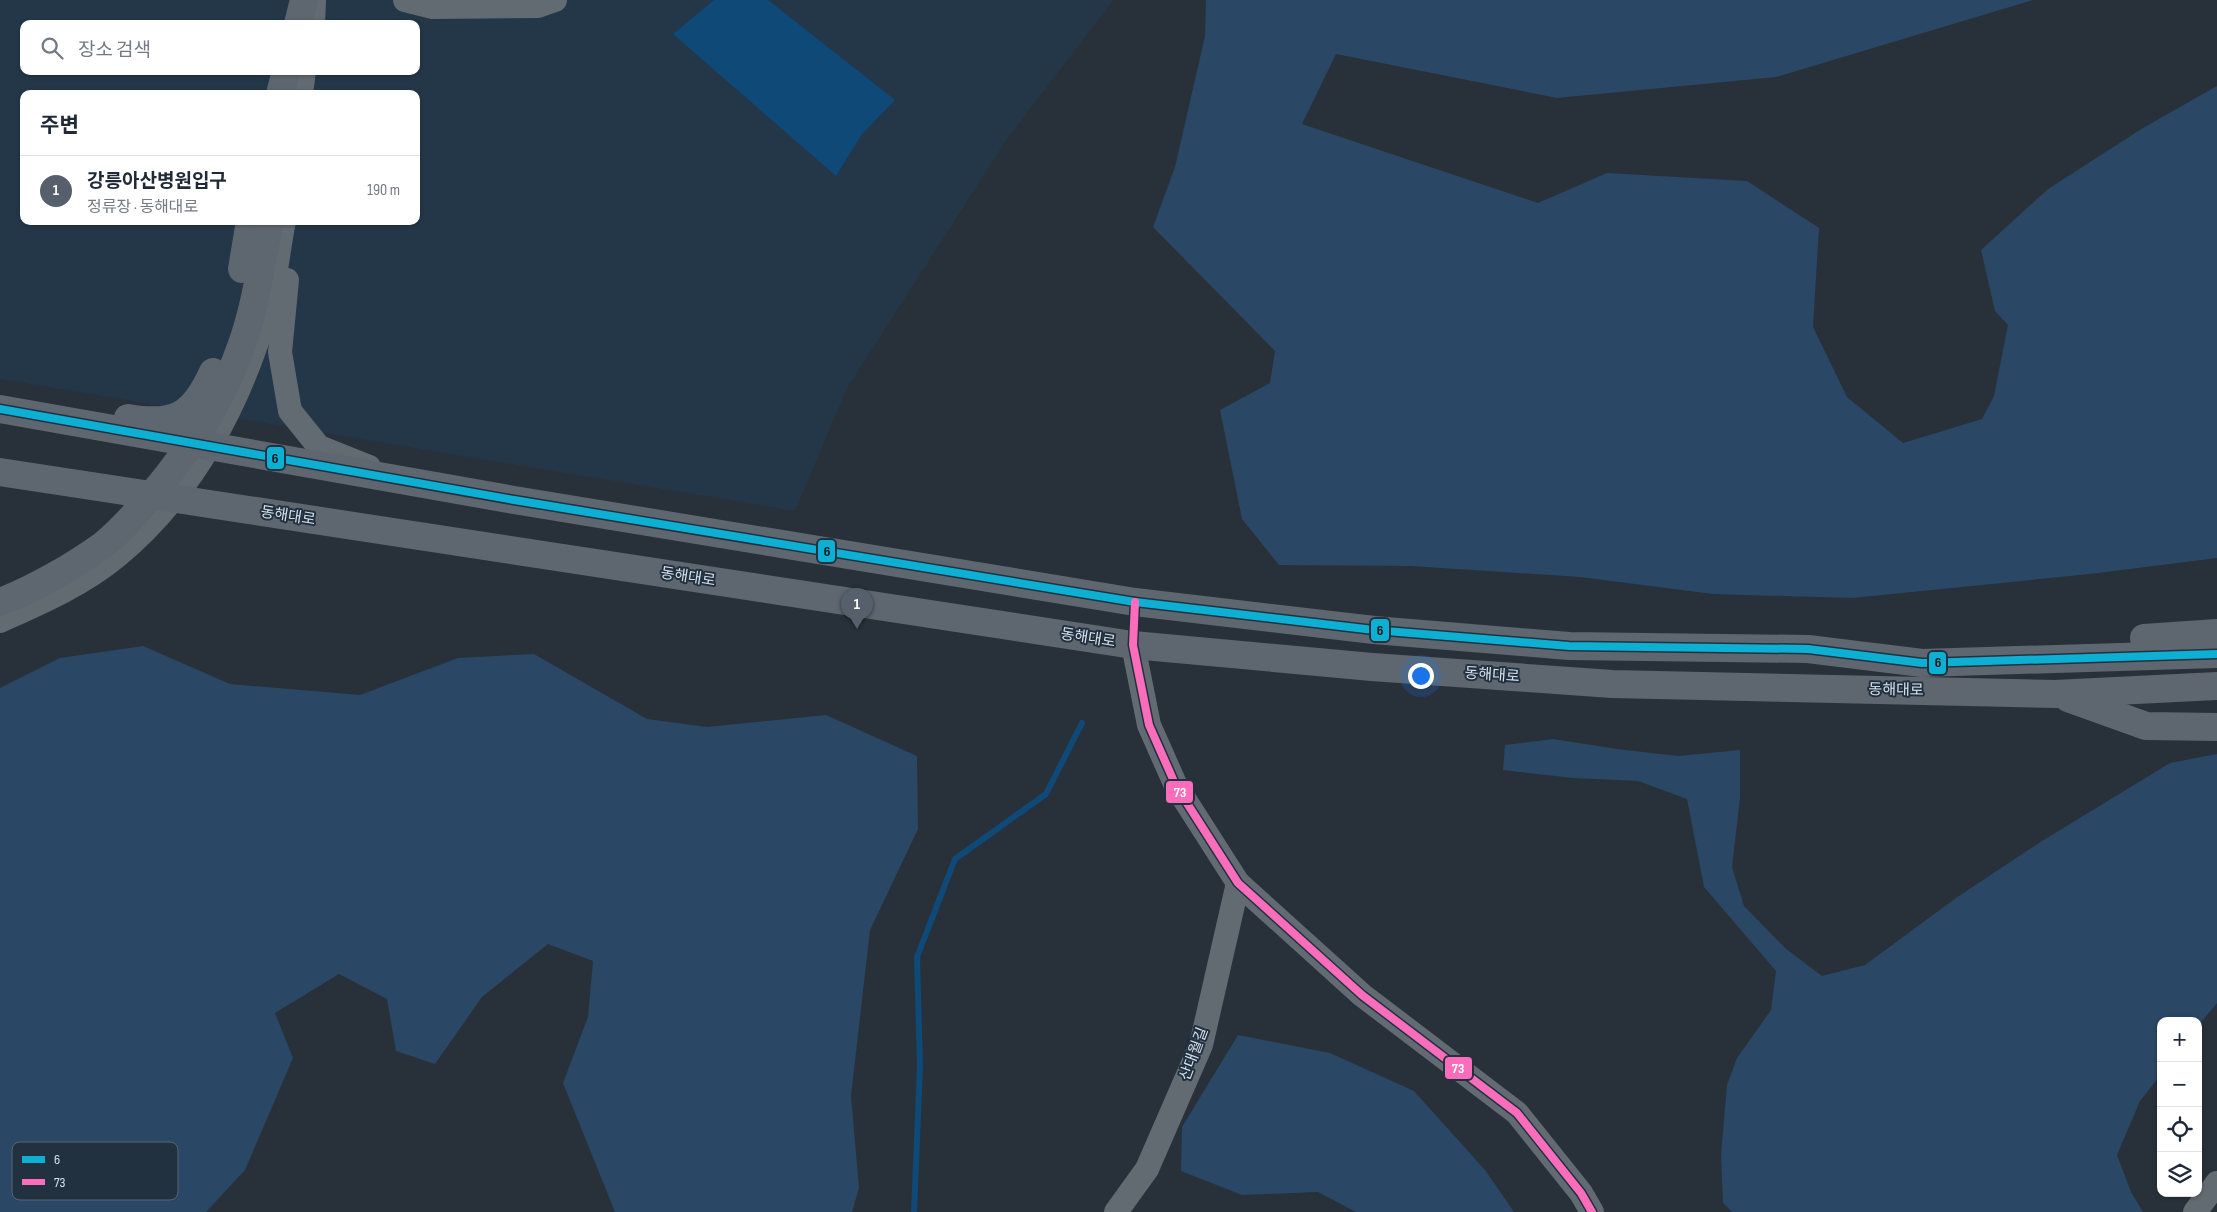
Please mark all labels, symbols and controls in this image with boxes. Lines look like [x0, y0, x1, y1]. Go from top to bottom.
search box [20, 20, 420, 75]
icon: search [38, 34, 66, 62]
text: 장소 검색 [78, 39, 151, 62]
text: 주변 [40, 113, 79, 138]
text: 강릉아산병원입구 [87, 170, 227, 193]
text: 1 [53, 181, 59, 200]
text: 190 m [367, 181, 400, 200]
text: 정류장 · 동해대로 [87, 198, 198, 217]
line badge: 6 [266, 446, 285, 470]
text: 6 [272, 450, 279, 467]
street label: 동해대로 [259, 502, 317, 530]
line badge: 6 [817, 539, 836, 563]
text: 6 [824, 543, 831, 560]
street label: 동해대로 [659, 563, 717, 591]
pin: 1 [841, 588, 873, 629]
line badge: 6 [1370, 618, 1390, 642]
text: 6 [1377, 622, 1384, 639]
street label: 동해대로 [1059, 624, 1117, 652]
line badge: 6 [1928, 651, 1947, 675]
text: 6 [1935, 654, 1942, 671]
your location [1408, 663, 1434, 689]
street label: 동해대로 [1464, 664, 1520, 686]
street label: 동해대로 [1868, 680, 1924, 700]
line badge: 73 [1165, 780, 1194, 804]
text: 73 [1174, 784, 1186, 801]
map controls [2157, 1017, 2202, 1197]
button: + [2157, 1017, 2202, 1062]
street label: 산대월길 [1176, 1025, 1212, 1083]
line badge: 73 [1444, 1056, 1473, 1080]
text: 73 [1452, 1060, 1464, 1077]
button: − [2157, 1062, 2202, 1107]
button: locate [2157, 1107, 2202, 1152]
legend [12, 1142, 178, 1200]
text: 6 [54, 1151, 60, 1168]
button: layers [2157, 1152, 2202, 1197]
text: 73 [54, 1174, 66, 1191]

